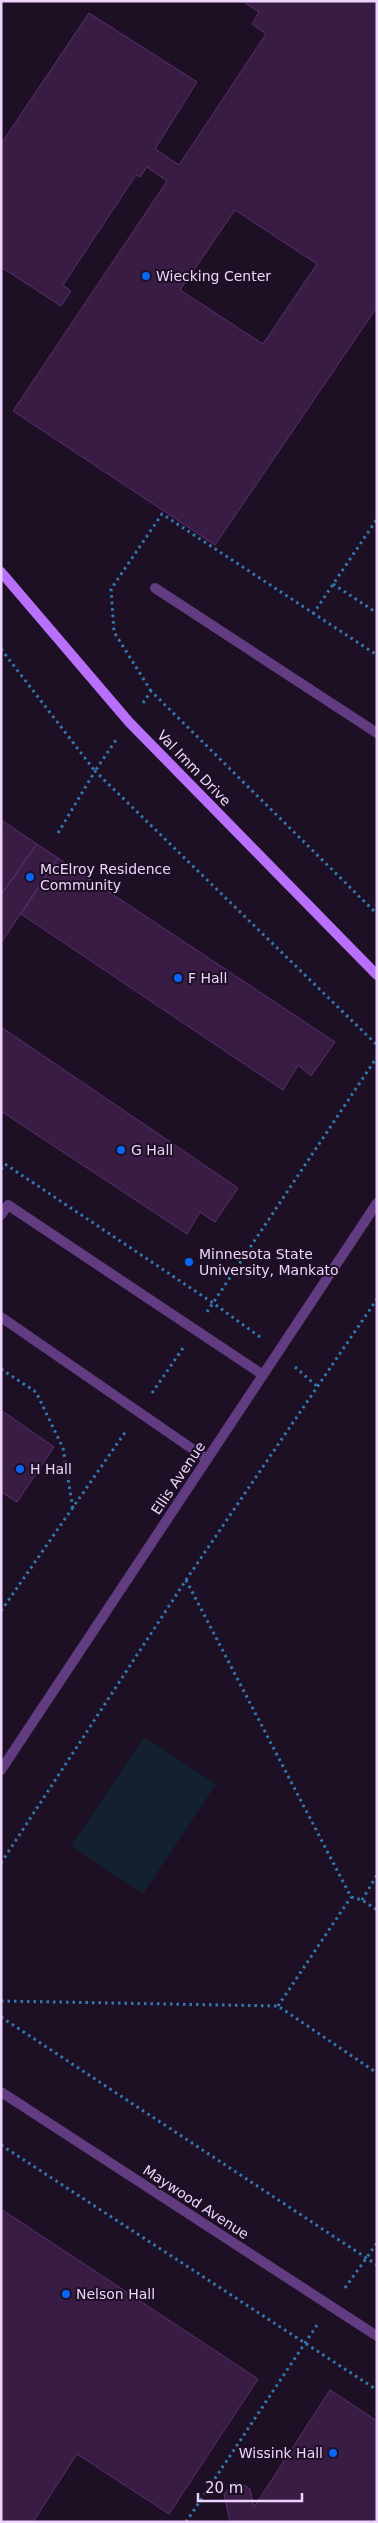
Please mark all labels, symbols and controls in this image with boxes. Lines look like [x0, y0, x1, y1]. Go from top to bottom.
place label: Wiecking Center [156, 268, 271, 284]
marker: Wiecking Center [140, 270, 152, 282]
street label: Val Imm Drive [154, 727, 234, 809]
place label: McElroy Residence Community [40, 861, 171, 893]
marker: McElroy Residence Community [24, 871, 36, 883]
place label: F Hall [188, 970, 227, 986]
marker: F Hall [172, 972, 184, 984]
place label: G Hall [131, 1142, 173, 1158]
marker: G Hall [115, 1144, 127, 1156]
place label: Minnesota State University, Mankato [199, 1246, 339, 1278]
marker: Minnesota State University, Mankato [183, 1256, 195, 1268]
street label: Ellis Avenue [148, 1439, 208, 1517]
place label: H Hall [30, 1461, 72, 1477]
marker: H Hall [14, 1463, 26, 1475]
street label: Maywood Avenue [140, 2162, 252, 2242]
place label: Nelson Hall [76, 2286, 155, 2302]
marker: Nelson Hall [60, 2288, 72, 2300]
place label: Wissink Hall [239, 2445, 323, 2461]
marker: Wissink Hall [327, 2447, 339, 2459]
scale bar [198, 2470, 302, 2502]
text: 20 m [205, 2479, 243, 2497]

